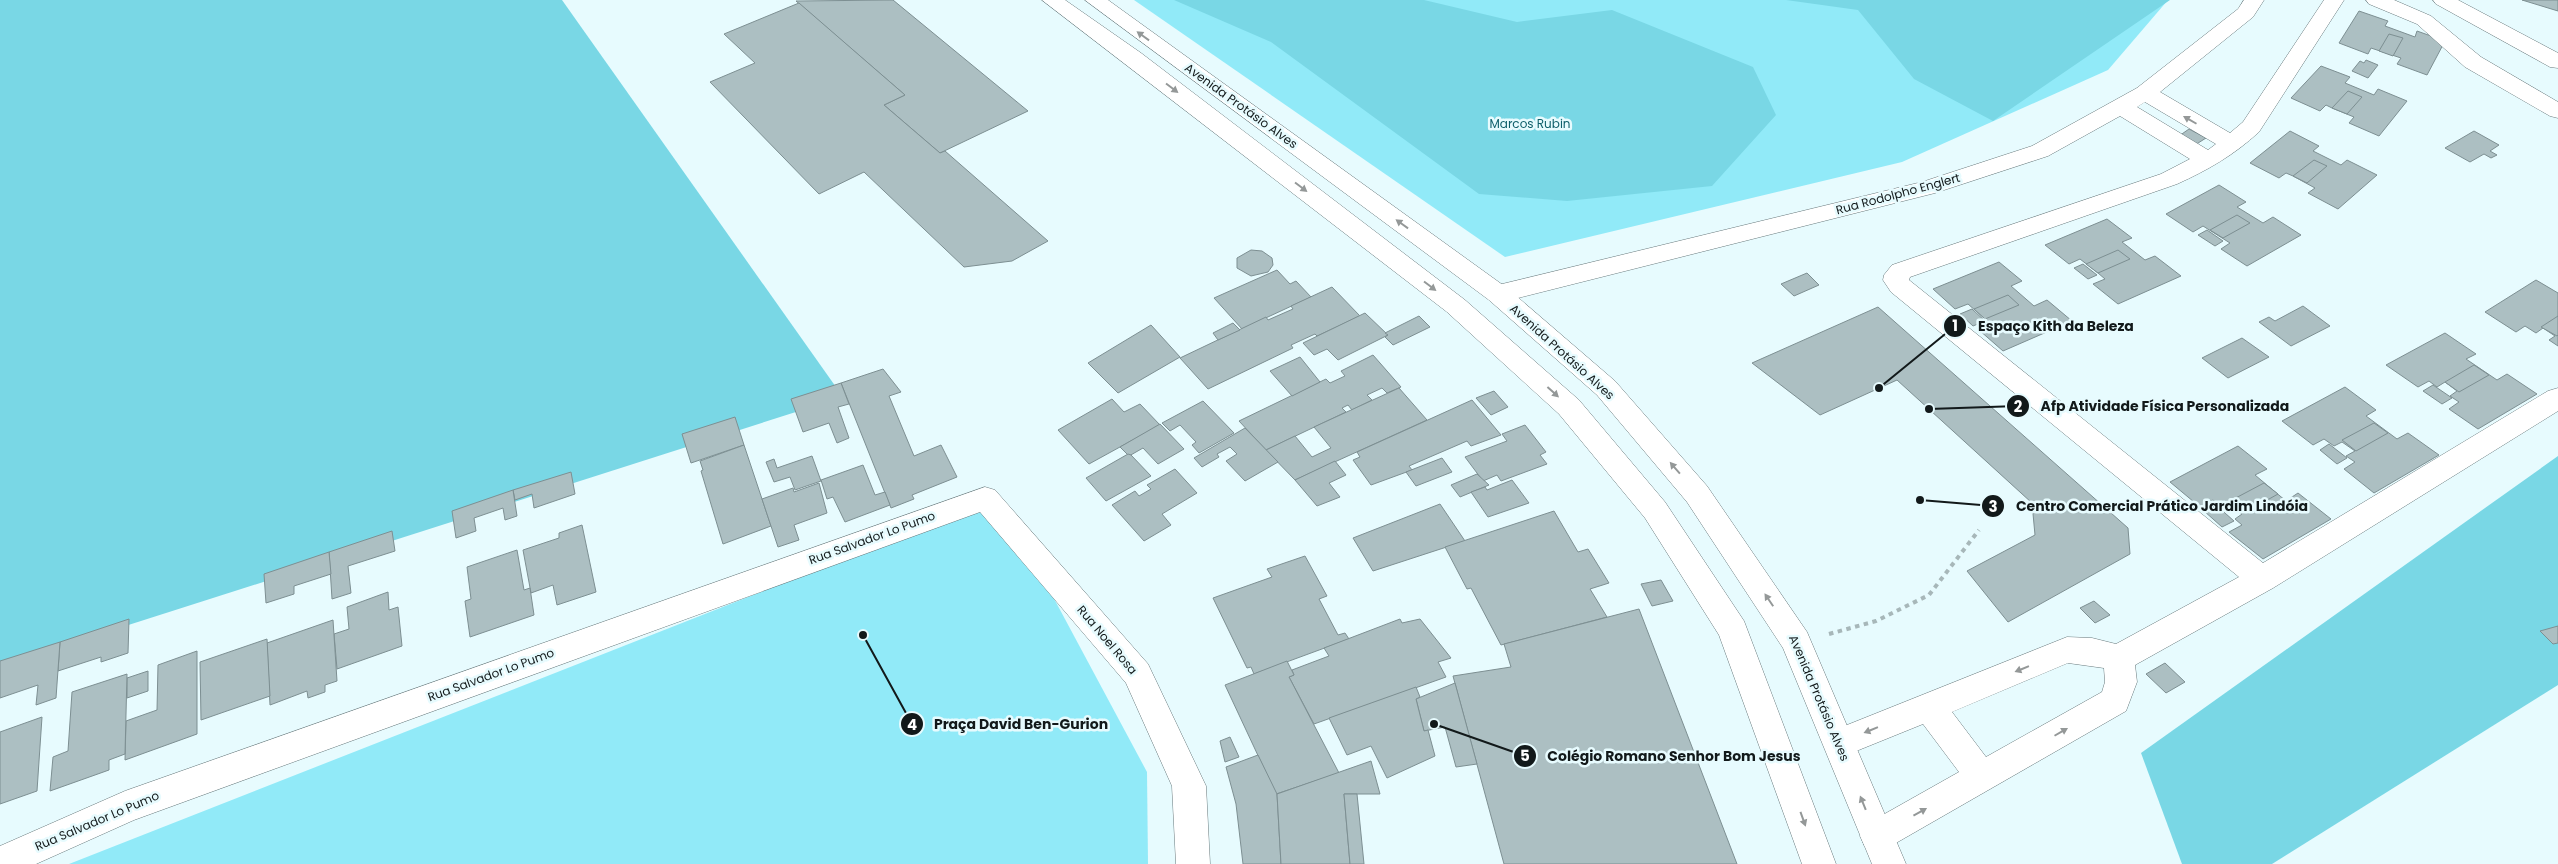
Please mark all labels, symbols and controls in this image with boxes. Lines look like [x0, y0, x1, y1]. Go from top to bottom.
one-way arrow [1137, 30, 1150, 41]
street label: Avenida Protásio Alves [1181, 59, 1301, 152]
one-way arrow [1165, 83, 1179, 93]
park label: Marcos Rubin [1489, 115, 1571, 132]
one-way arrow [2184, 115, 2197, 124]
street label: Rua Rodolpho Englert [1834, 169, 1962, 218]
one-way arrow [1294, 182, 1308, 192]
one-way arrow [1395, 219, 1409, 229]
one-way arrow [1423, 280, 1436, 291]
street label: Avenida Protásio Alves [1506, 300, 1618, 403]
callout: Espaço Kith da Beleza [1943, 311, 2144, 340]
text: 1 [1952, 315, 1958, 336]
text: Espaço Kith da Beleza [1978, 316, 2134, 336]
one-way arrow [1546, 386, 1558, 398]
callout: Afp Atividade Física Personalizada [2005, 392, 2299, 421]
text: 2 [2014, 396, 2023, 417]
text: Afp Atividade Física Personalizada [2041, 396, 2289, 416]
one-way arrow [1669, 462, 1681, 474]
callout: Centro Comercial Prático Jardim Lindóia [1981, 492, 2318, 521]
text: 3 [1988, 496, 1998, 517]
text: Centro Comercial Prático Jardim Lindóia [2016, 496, 2308, 516]
street label: Rua Salvador Lo Pumo [806, 507, 938, 568]
one-way arrow [1764, 593, 1774, 607]
street label: Rua Noel Rosa [1073, 602, 1141, 678]
street label: Avenida Protásio Alves [1785, 632, 1854, 763]
street label: Rua Salvador Lo Pumo [425, 644, 557, 705]
one-way arrow [2014, 666, 2029, 673]
callout: Praça David Ben-Gurion [899, 710, 1118, 739]
text: 4 [907, 714, 917, 735]
text: Praça David Ben-Gurion [934, 714, 1108, 734]
one-way arrow [1864, 727, 1878, 735]
one-way arrow [2054, 728, 2068, 737]
callout: Colégio Romano Senhor Bom Jesus [1513, 741, 1811, 770]
text: 5 [1520, 745, 1530, 766]
text: Colégio Romano Senhor Bom Jesus [1547, 746, 1801, 766]
street label: Rua Salvador Lo Pumo [32, 787, 162, 854]
one-way arrow [1859, 796, 1867, 810]
one-way arrow [1913, 808, 1926, 817]
one-way arrow [1800, 811, 1807, 826]

